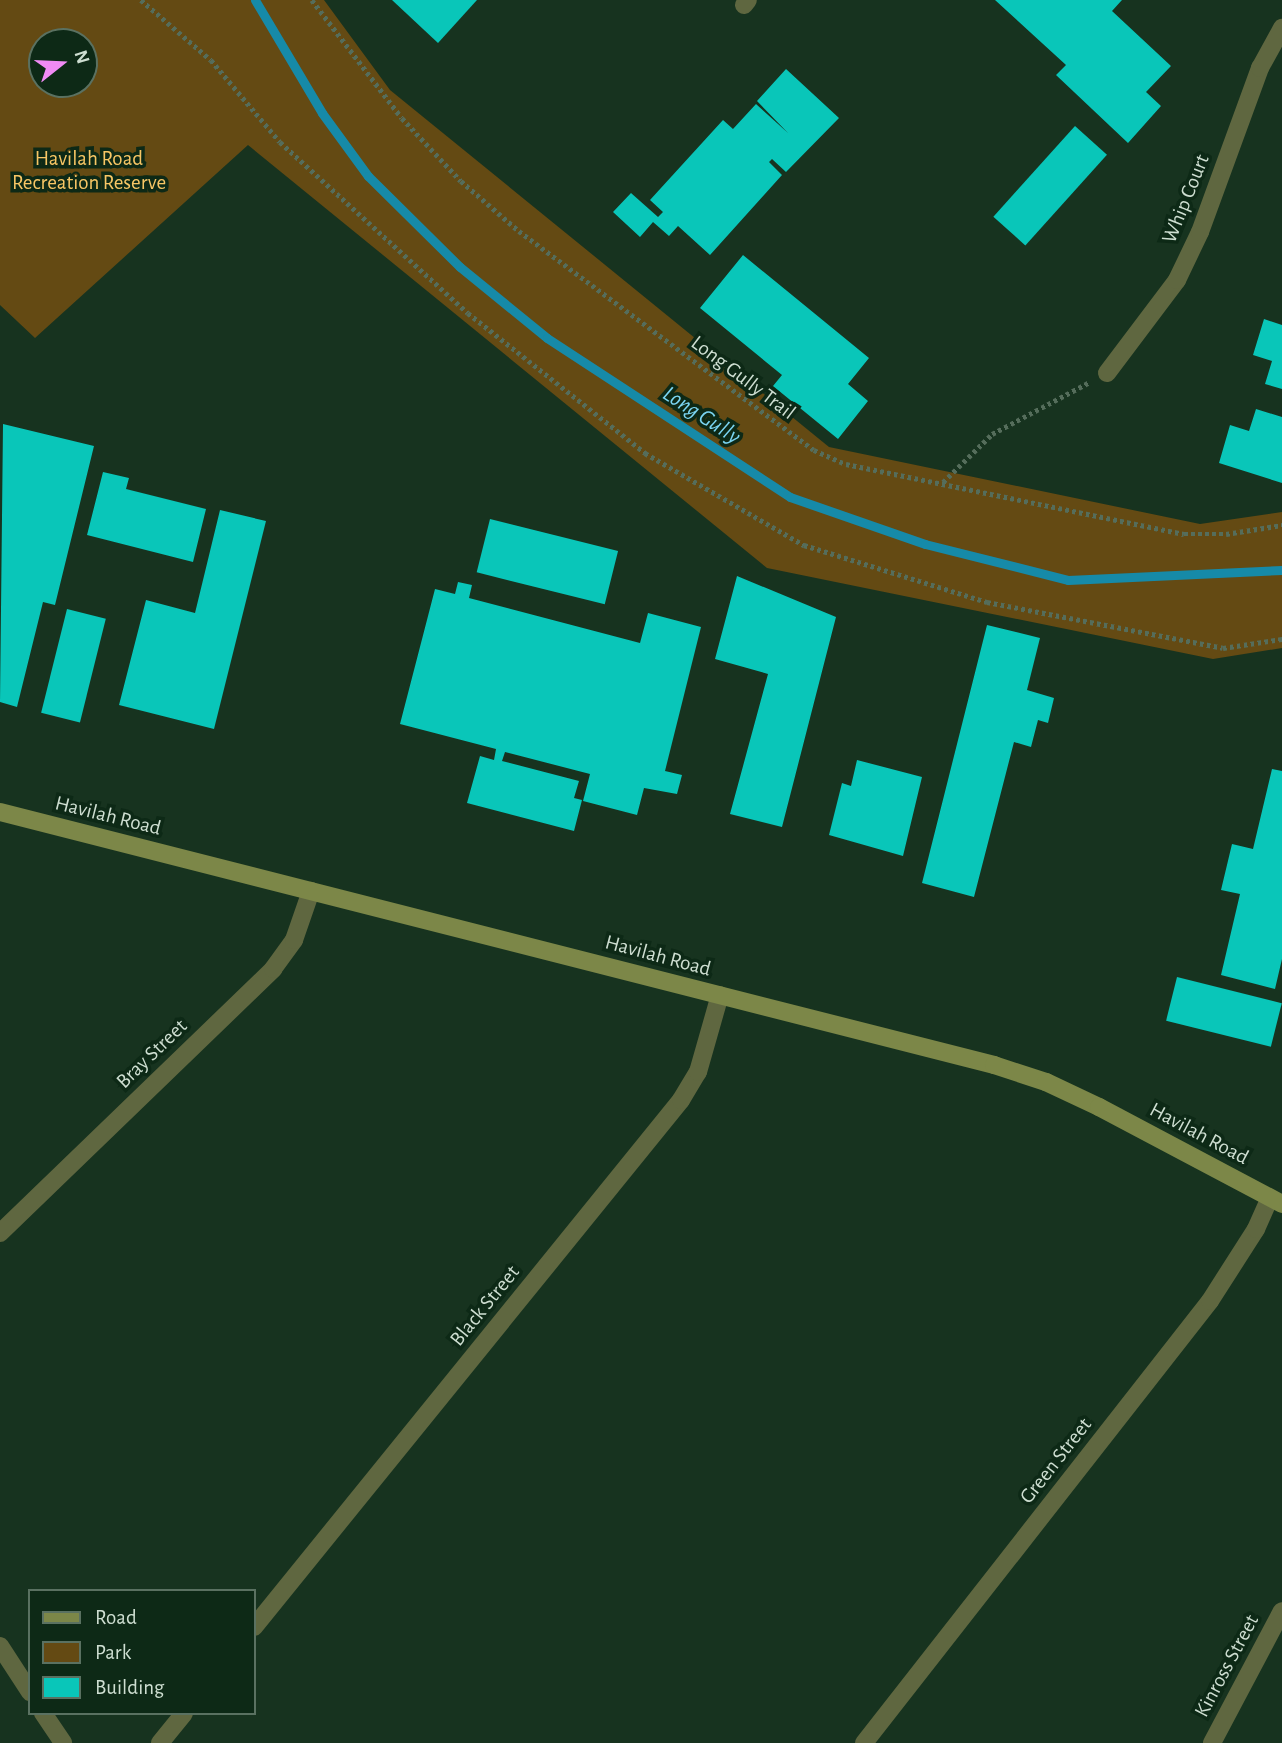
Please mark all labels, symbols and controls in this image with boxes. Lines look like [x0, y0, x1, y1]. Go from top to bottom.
north arrow [28, 28, 98, 98]
text: N [70, 48, 93, 66]
park label: Havilah Road Recreation Reserve [12, 146, 166, 196]
street label: Whip Court [1157, 151, 1215, 247]
street label: Long Gully Trail [686, 331, 800, 425]
water label: Long Gully [657, 381, 745, 451]
street label: Havilah Road [52, 791, 164, 841]
street label: Havilah Road [602, 930, 714, 982]
street label: Bray Street [111, 1014, 193, 1094]
street label: Havilah Road [1145, 1097, 1253, 1171]
street label: Black Street [445, 1260, 525, 1352]
street label: Green Street [1015, 1413, 1097, 1509]
legend [28, 1589, 256, 1715]
text: Road [95, 1607, 137, 1628]
street label: Kinross Street [1189, 1610, 1265, 1722]
text: Park [95, 1642, 131, 1663]
text: Building [95, 1677, 164, 1698]

